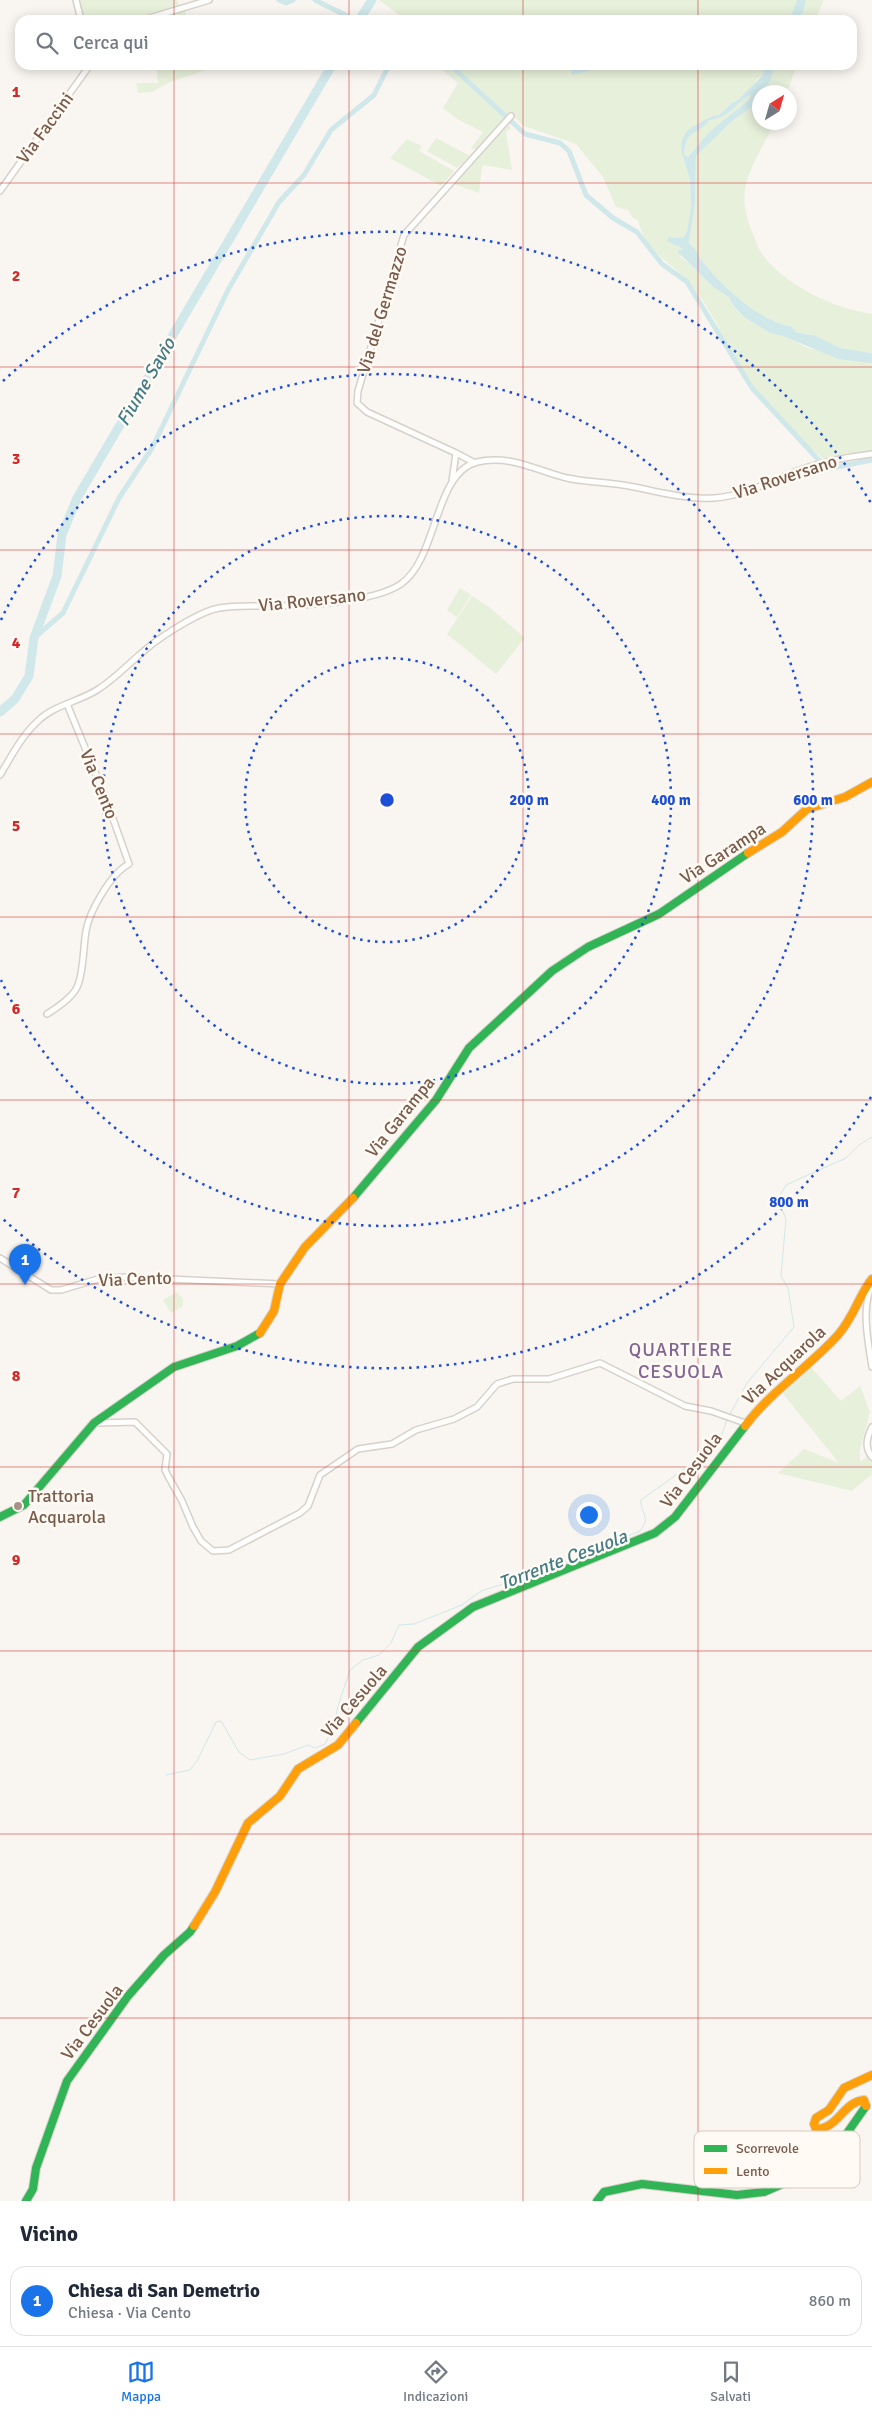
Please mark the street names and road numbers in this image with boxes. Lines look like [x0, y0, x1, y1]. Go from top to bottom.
street label: Via Faccini [12, 88, 78, 168]
street label: Via del Germazzo [352, 244, 412, 376]
street label: Via Roversano [730, 450, 840, 504]
street label: Via Roversano [257, 583, 367, 617]
street label: Via Cento [75, 746, 123, 822]
street label: Via Garampa [676, 817, 770, 889]
street label: Via Garampa [361, 1072, 439, 1162]
street label: Via Cento [98, 1267, 172, 1291]
street label: Via Acquarola [738, 1321, 830, 1409]
street label: Via Cesuola [655, 1428, 727, 1512]
street label: Via Cesuola [316, 1660, 392, 1742]
street label: Via Cesuola [56, 1980, 128, 2064]

